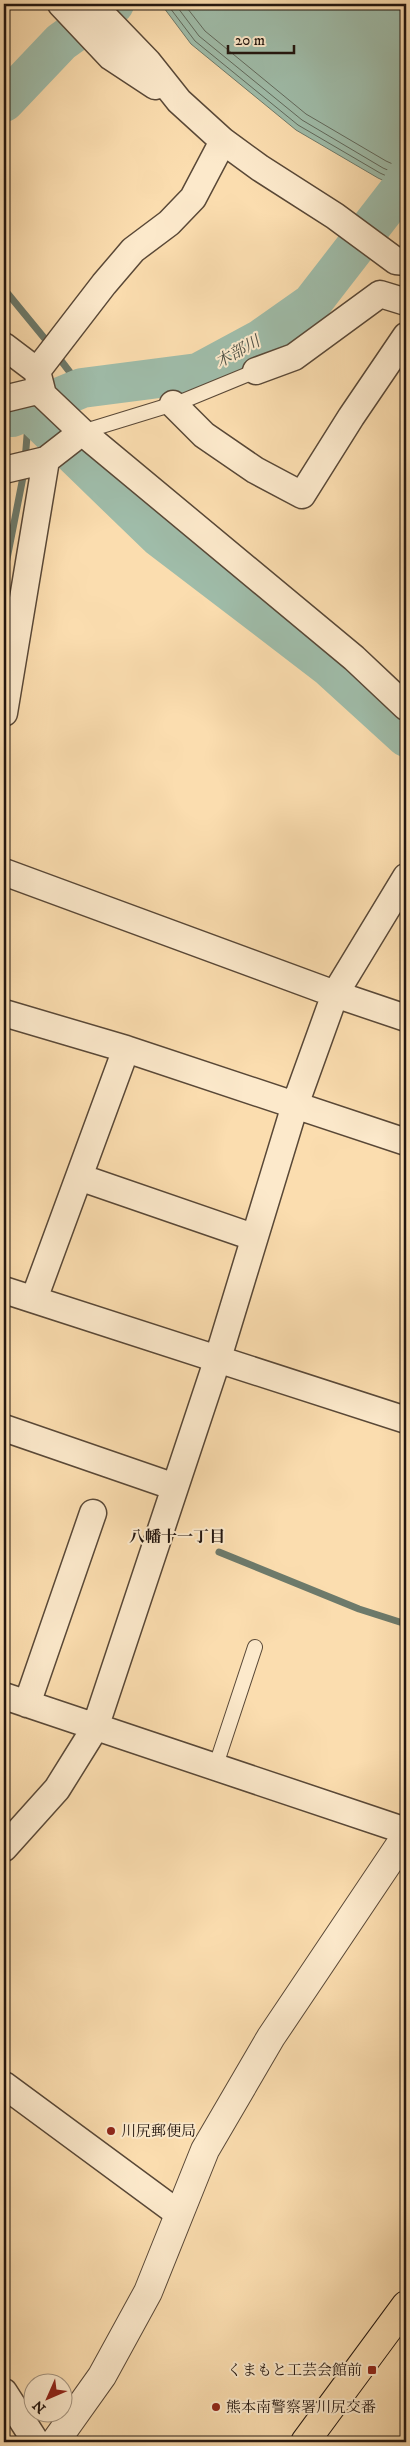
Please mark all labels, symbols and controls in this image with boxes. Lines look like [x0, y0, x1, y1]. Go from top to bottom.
scale bar [228, 22, 294, 54]
text: 20 m [235, 31, 265, 50]
water label: 木部川 [212, 331, 265, 372]
district label: 八幡十一丁目 [129, 1527, 225, 1547]
place label: 川尻郵便局 [121, 2122, 196, 2141]
marker: 川尻郵便局 [105, 2125, 117, 2137]
place label: くまもと工芸会館前 [227, 2361, 362, 2380]
marker: くまもと工芸会館前 [366, 2364, 378, 2376]
north arrow [22, 2374, 72, 2424]
text: N [29, 2396, 50, 2417]
place label: 熊本南警察署川尻交番 [226, 2398, 376, 2417]
marker: 熊本南警察署川尻交番 [210, 2401, 222, 2413]

